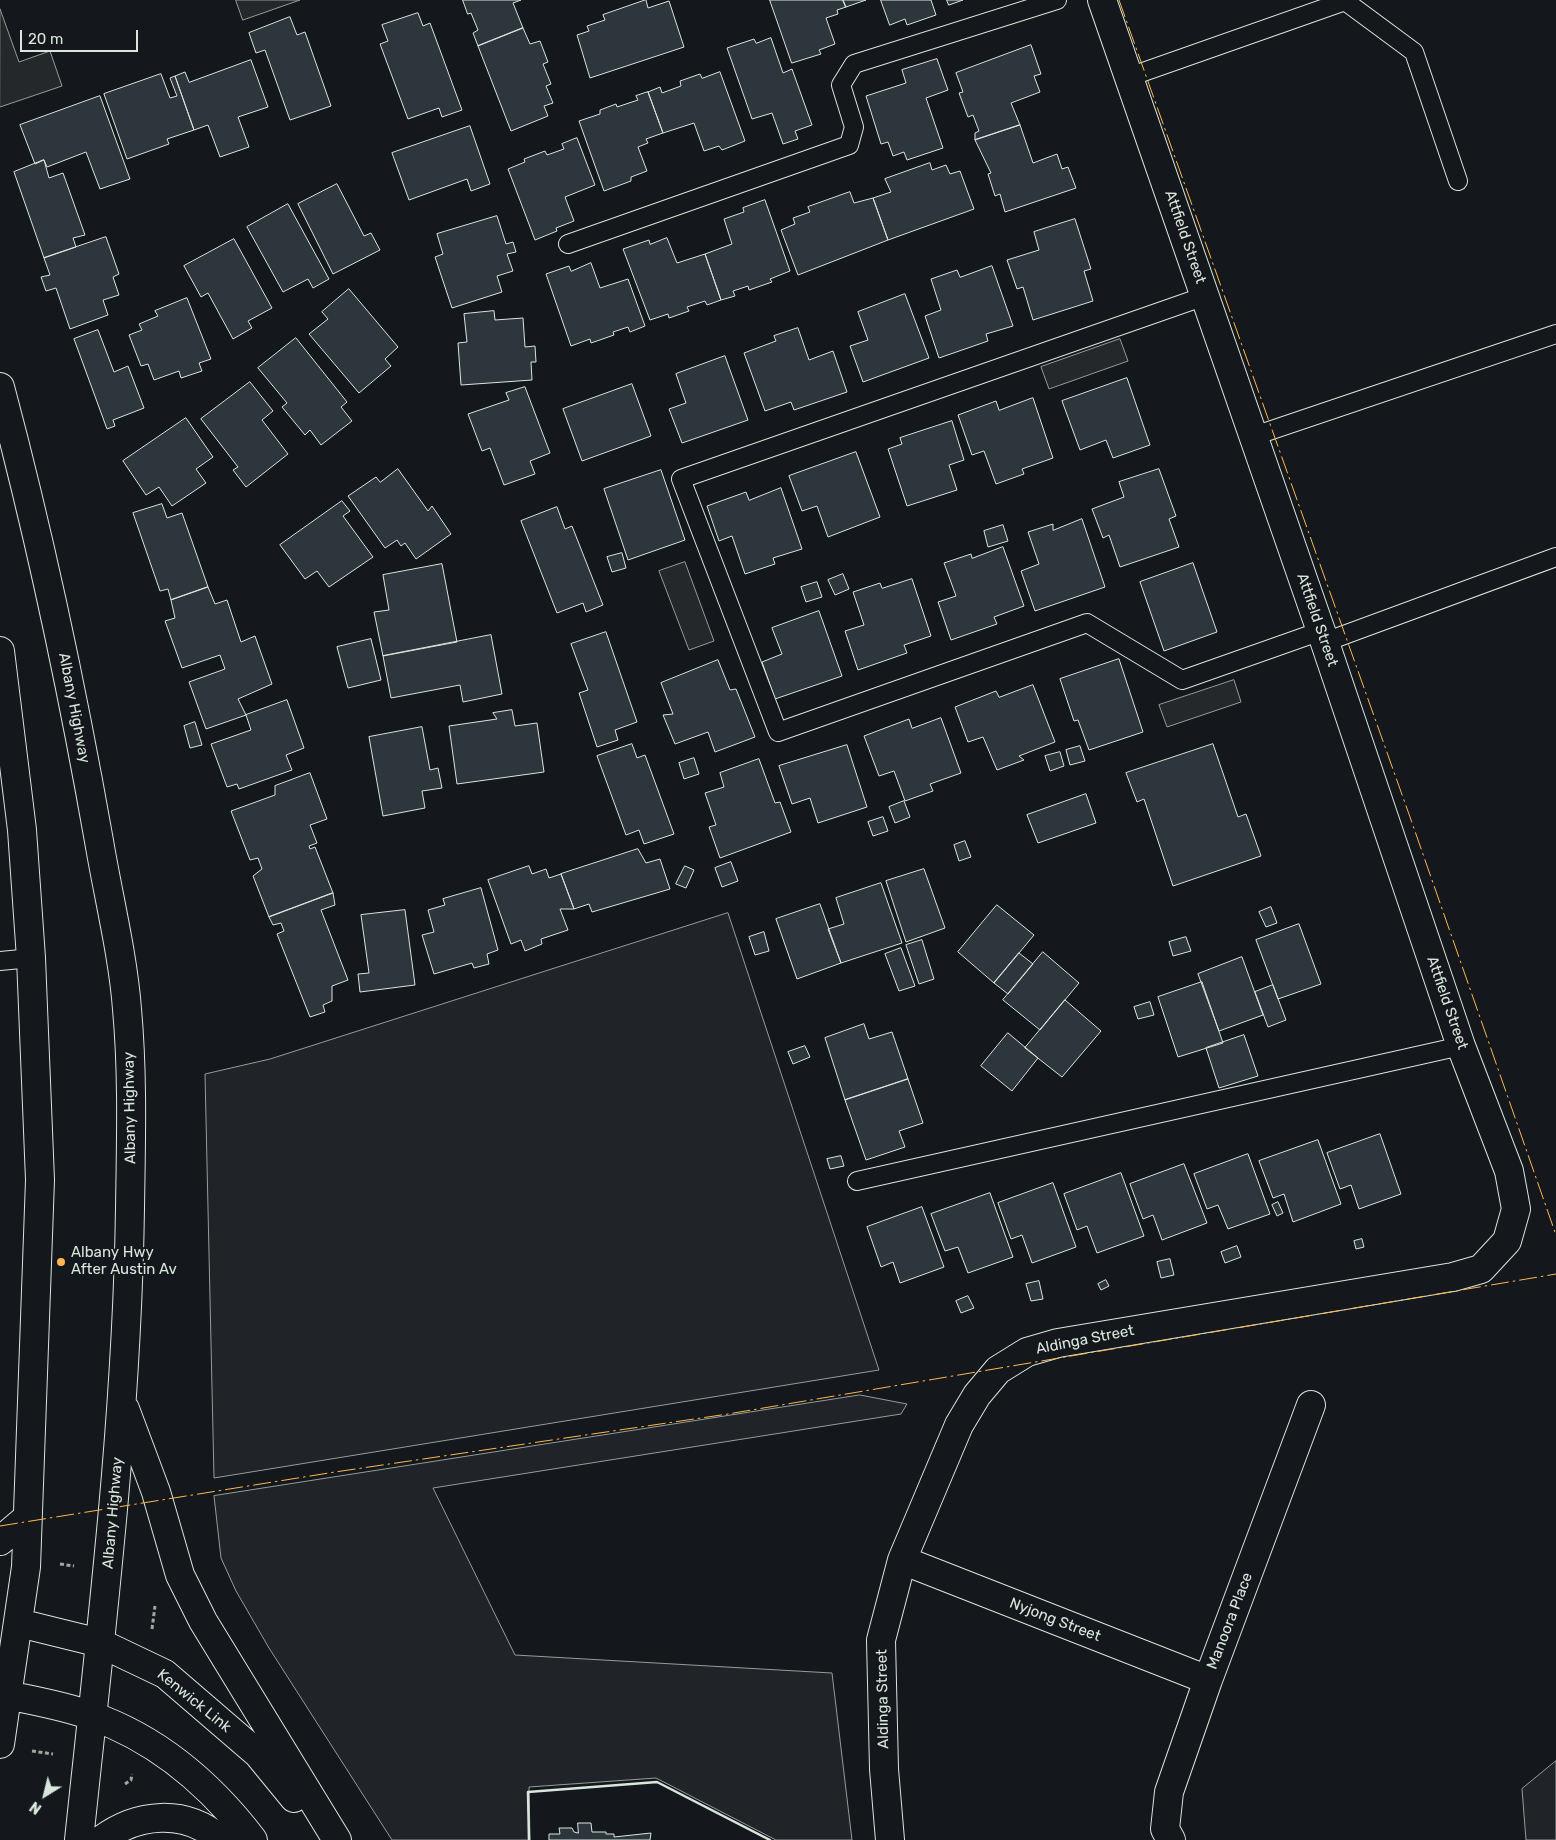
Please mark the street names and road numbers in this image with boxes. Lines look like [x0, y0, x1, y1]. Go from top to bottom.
street label: Attfield Street [1161, 188, 1209, 286]
street label: Attfield Street [1293, 571, 1341, 669]
street label: Albany Highway [54, 651, 94, 765]
street label: Attfield Street [1423, 954, 1471, 1052]
street label: Albany Highway [120, 1052, 140, 1164]
street label: Aldinga Street [1034, 1322, 1136, 1358]
street label: Albany Highway [99, 1456, 127, 1570]
street label: Manoora Place [1203, 1570, 1257, 1672]
street label: Nyjong Street [1007, 1594, 1103, 1646]
street label: Aldinga Street [873, 1649, 893, 1749]
street label: Kenwick Link [153, 1666, 235, 1736]

